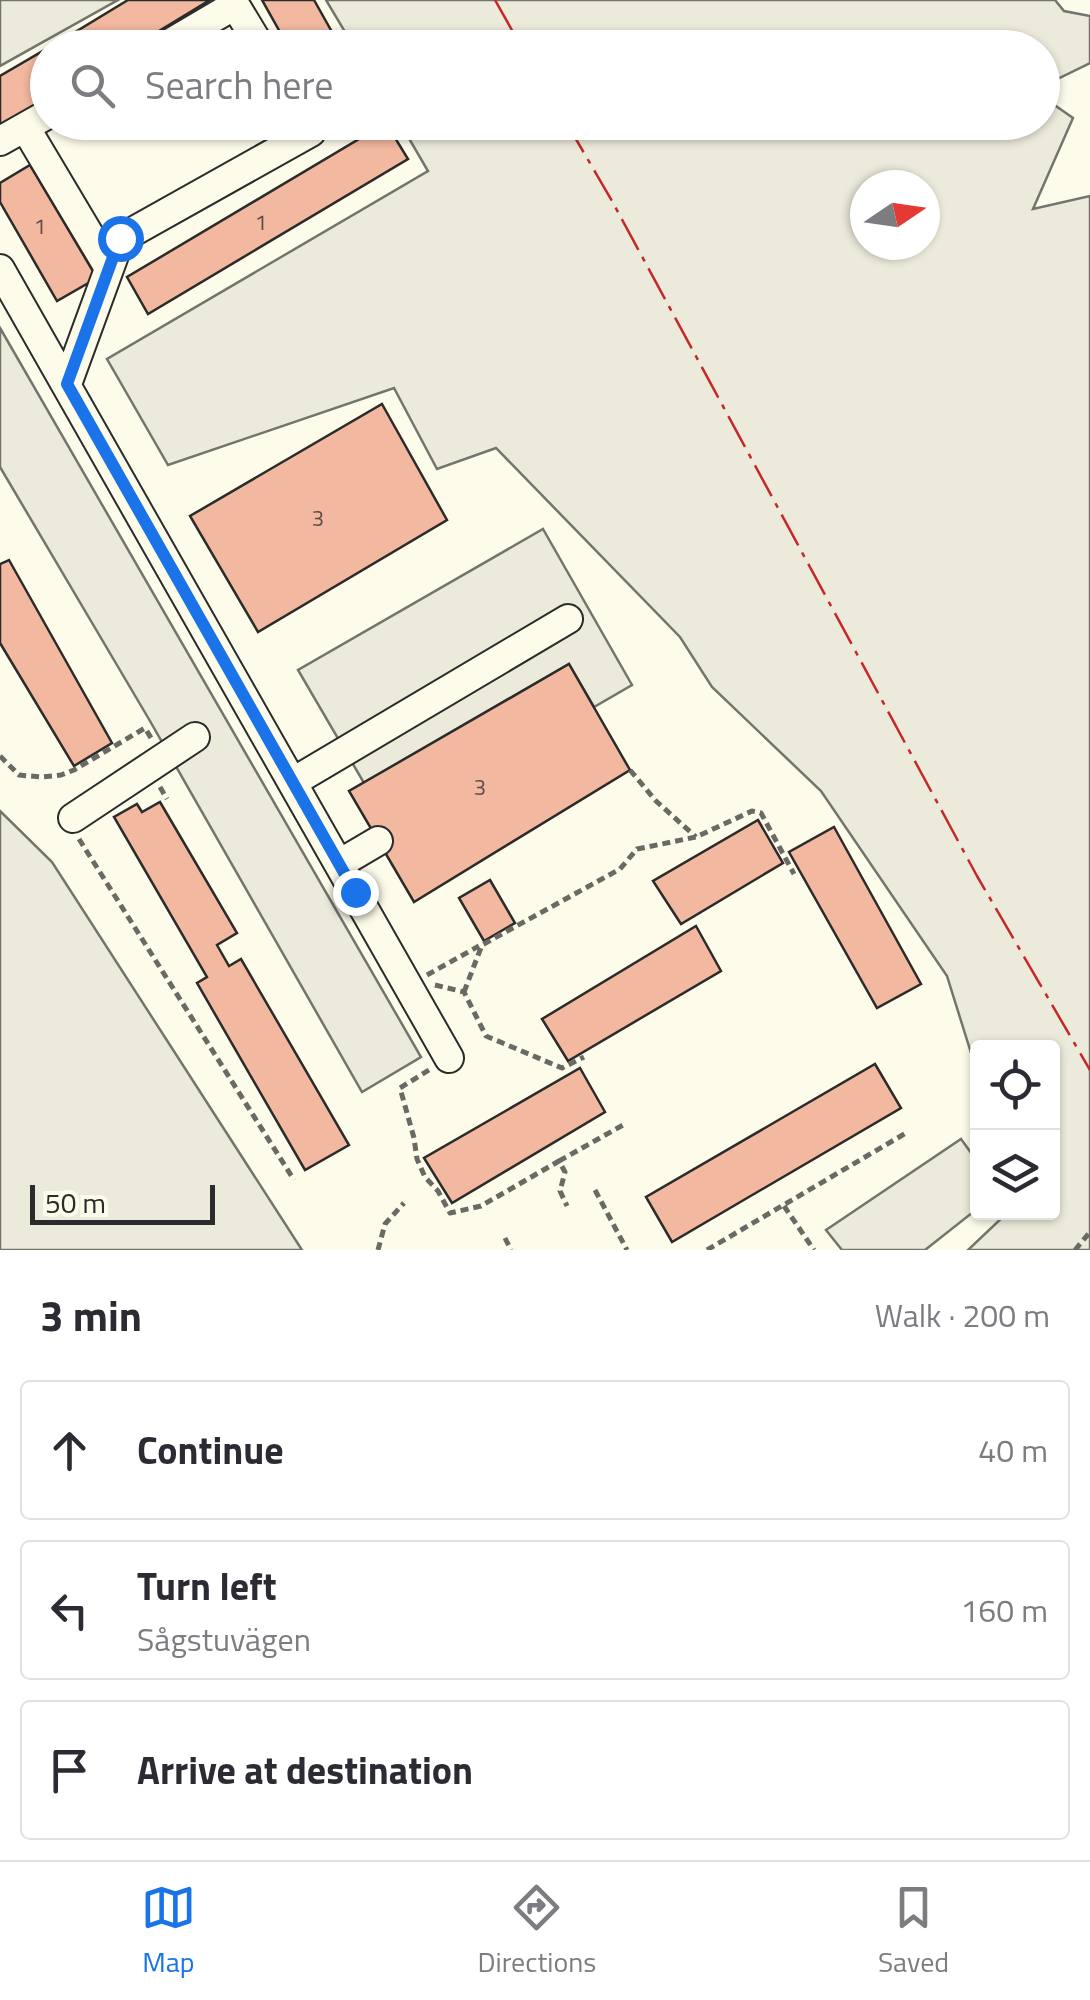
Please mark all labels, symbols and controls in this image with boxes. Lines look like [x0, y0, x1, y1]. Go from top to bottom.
search box [30, 30, 1060, 140]
text: Search here [145, 56, 333, 114]
icon: search [65, 58, 120, 113]
north arrow [850, 170, 940, 260]
house number: 1 [255, 205, 267, 239]
house number: 1 [34, 209, 46, 243]
route start [98, 216, 144, 262]
house number: 3 [312, 501, 324, 535]
house number: 3 [474, 770, 486, 804]
route end [333, 870, 379, 916]
map controls [970, 1040, 1060, 1220]
button: locate [970, 1040, 1060, 1130]
button: layers [970, 1130, 1060, 1220]
scale bar [30, 1180, 215, 1224]
text: 50 m [45, 1181, 106, 1224]
text: 3 min [40, 1283, 142, 1347]
text: Walk · 200 m [875, 1291, 1050, 1339]
text: Continue [137, 1421, 284, 1479]
icon: ahead [42, 1423, 97, 1478]
text: 40 m [978, 1426, 1048, 1474]
text: Turn left [137, 1557, 277, 1615]
icon: left [42, 1583, 97, 1638]
text: 160 m [960, 1586, 1048, 1634]
text: Sågstuvägen [137, 1615, 311, 1663]
text: Arrive at destination [137, 1741, 473, 1799]
icon: arrive [42, 1743, 97, 1798]
tab: Map [141, 1880, 196, 1983]
tab: Directions [478, 1880, 596, 1983]
tab: Saved [878, 1880, 949, 1983]

